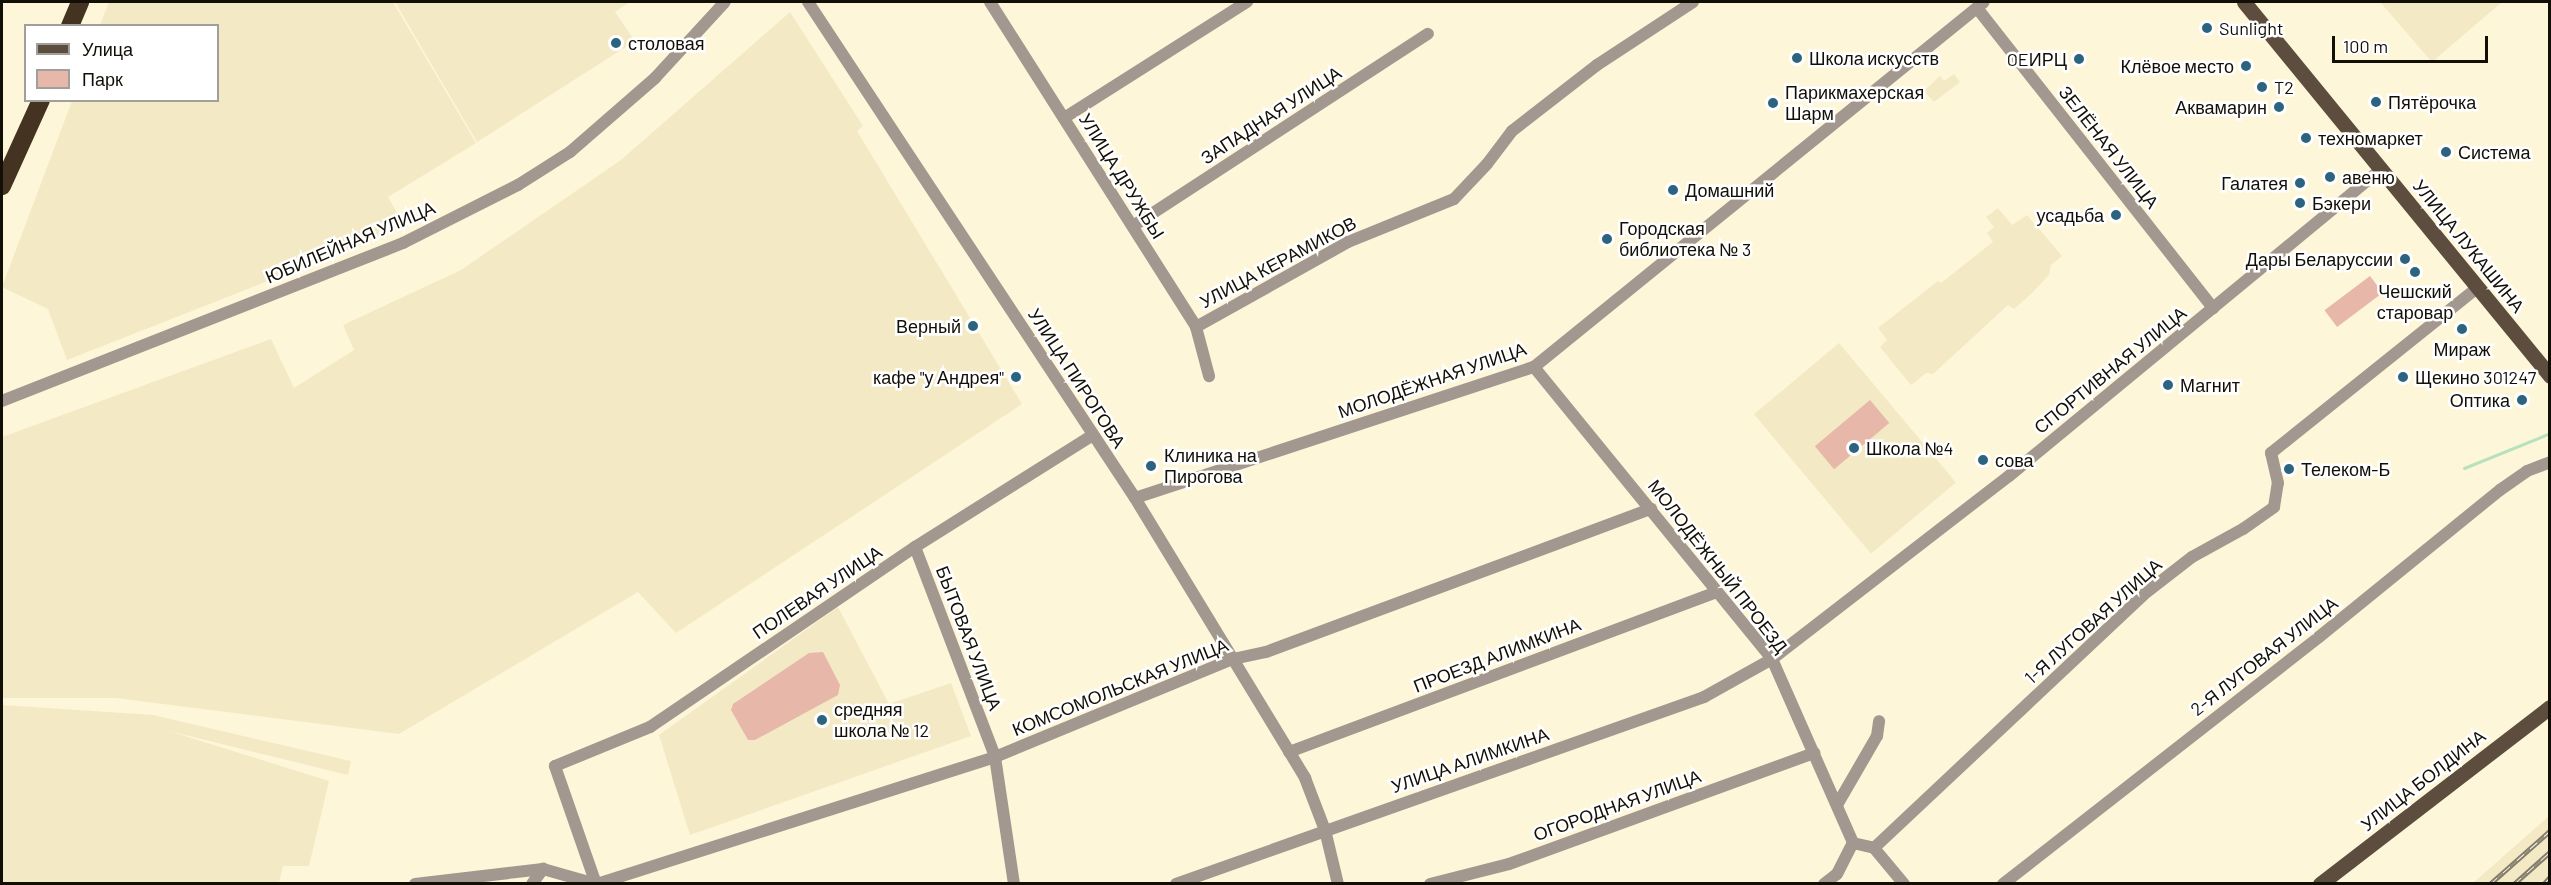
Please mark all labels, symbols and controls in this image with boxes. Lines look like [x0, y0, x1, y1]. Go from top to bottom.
place label: Sunlight [2219, 17, 2283, 39]
marker: Sunlight [2200, 21, 2214, 35]
legend [24, 24, 219, 102]
scale bar [2335, 24, 2491, 62]
place label: столовая [628, 32, 704, 54]
text: 100 m [2343, 35, 2388, 57]
marker: столовая [609, 36, 623, 50]
text: Улица [82, 38, 133, 60]
place label: Школа искусств [1809, 47, 1939, 69]
place label: OEИРЦ [2007, 48, 2067, 70]
marker: Школа искусств [1790, 51, 1804, 65]
marker: OEИРЦ [2072, 52, 2086, 66]
place label: Клёвое место [2121, 55, 2234, 77]
marker: Клёвое место [2239, 59, 2253, 73]
street label: ЗАПАДНАЯ УЛИЦА [1197, 62, 1345, 168]
text: Парк [82, 68, 123, 90]
place label: T2 [2274, 76, 2294, 98]
marker: T2 [2255, 80, 2269, 94]
place label: Парикмахерская Шарм [1785, 82, 1924, 124]
street label: ЗЕЛЁНАЯ УЛИЦА [2055, 82, 2163, 212]
place label: Пятёрочка [2388, 91, 2476, 113]
marker: Пятёрочка [2369, 95, 2383, 109]
marker: Парикмахерская Шарм [1766, 96, 1780, 110]
place label: Аквамарин [2175, 96, 2267, 118]
marker: Аквамарин [2272, 100, 2286, 114]
street label: УЛИЦА ДРУЖБЫ [1075, 109, 1169, 243]
place label: техномаркет [2318, 127, 2423, 149]
marker: техномаркет [2299, 131, 2313, 145]
place label: Система [2458, 141, 2530, 163]
marker: Система [2439, 145, 2453, 159]
place label: авеню [2342, 166, 2395, 188]
marker: авеню [2323, 170, 2337, 184]
place label: Галатея [2221, 172, 2288, 194]
street label: УЛИЦА ЛУКАШИНА [2409, 175, 2529, 317]
marker: Галатея [2293, 176, 2307, 190]
place label: Домашний [1685, 179, 1774, 201]
marker: Домашний [1666, 183, 1680, 197]
place label: Бэкери [2312, 192, 2371, 214]
street label: ЮБИЛЕЙНАЯ УЛИЦА [262, 196, 438, 288]
marker: Бэкери [2293, 196, 2307, 210]
place label: усадьба [2036, 204, 2104, 226]
marker: усадьба [2109, 208, 2123, 222]
street label: УЛИЦА КЕРАМИКОВ [1196, 212, 1360, 312]
place label: Городская библиотека № 3 [1619, 218, 1751, 260]
marker: Городская библиотека № 3 [1600, 232, 1614, 246]
place label: Дары Беларуссии [2246, 248, 2393, 270]
marker: Дары Беларуссии [2398, 252, 2412, 266]
marker: Чешский старовар [2408, 265, 2422, 279]
place label: Чешский старовар [2377, 281, 2453, 324]
street label: СПОРТИВНАЯ УЛИЦА [2030, 302, 2190, 438]
street label: УЛИЦА ПИРОГОВА [1024, 304, 1130, 452]
place label: Верный [896, 315, 961, 337]
marker: Верный [966, 319, 980, 333]
marker: Мираж [2455, 322, 2469, 336]
street label: МОЛОДЁЖНАЯ УЛИЦА [1335, 338, 1529, 422]
place label: Мираж [2433, 338, 2491, 360]
place label: кафе "у Андрея" [873, 366, 1004, 388]
place label: Щекино 301247 [2415, 366, 2536, 388]
marker: кафе "у Андрея" [1009, 370, 1023, 384]
marker: Щекино 301247 [2396, 370, 2410, 384]
place label: Магнит [2180, 374, 2240, 396]
marker: Магнит [2161, 378, 2175, 392]
place label: Оптика [2450, 389, 2510, 411]
marker: Оптика [2515, 393, 2529, 407]
place label: Школа №4 [1866, 437, 1954, 459]
marker: Школа №4 [1847, 441, 1861, 455]
place label: Клиника на Пирогова [1164, 445, 1257, 488]
place label: сова [1995, 449, 2034, 471]
marker: сова [1976, 453, 1990, 467]
marker: Клиника на Пирогова [1142, 457, 1160, 475]
place label: Телеком-Б [2301, 458, 2390, 480]
marker: Телеком-Б [2282, 462, 2296, 476]
street label: МОЛОДЁЖНЫЙ ПРОЕЗД [1644, 475, 1792, 657]
street label: ПОЛЕВАЯ УЛИЦА [748, 541, 886, 643]
street label: 1-Я ЛУГОВАЯ УЛИЦА [2020, 554, 2166, 688]
street label: БЫТОВАЯ УЛИЦА [932, 563, 1006, 713]
street label: 2-Я ЛУГОВАЯ УЛИЦА [2186, 592, 2342, 720]
street label: ПРОЕЗД АЛИМКИНА [1410, 613, 1584, 697]
street label: КОМСОМОЛЬСКАЯ УЛИЦА [1009, 634, 1231, 740]
place label: средняя школа № 12 [834, 699, 929, 742]
marker: средняя школа № 12 [815, 713, 829, 727]
street label: УЛИЦА АЛИМКИНА [1388, 723, 1552, 797]
street label: УЛИЦА БОЛДИНА [2357, 725, 2489, 835]
street label: ОГОРОДНАЯ УЛИЦА [1530, 765, 1704, 845]

